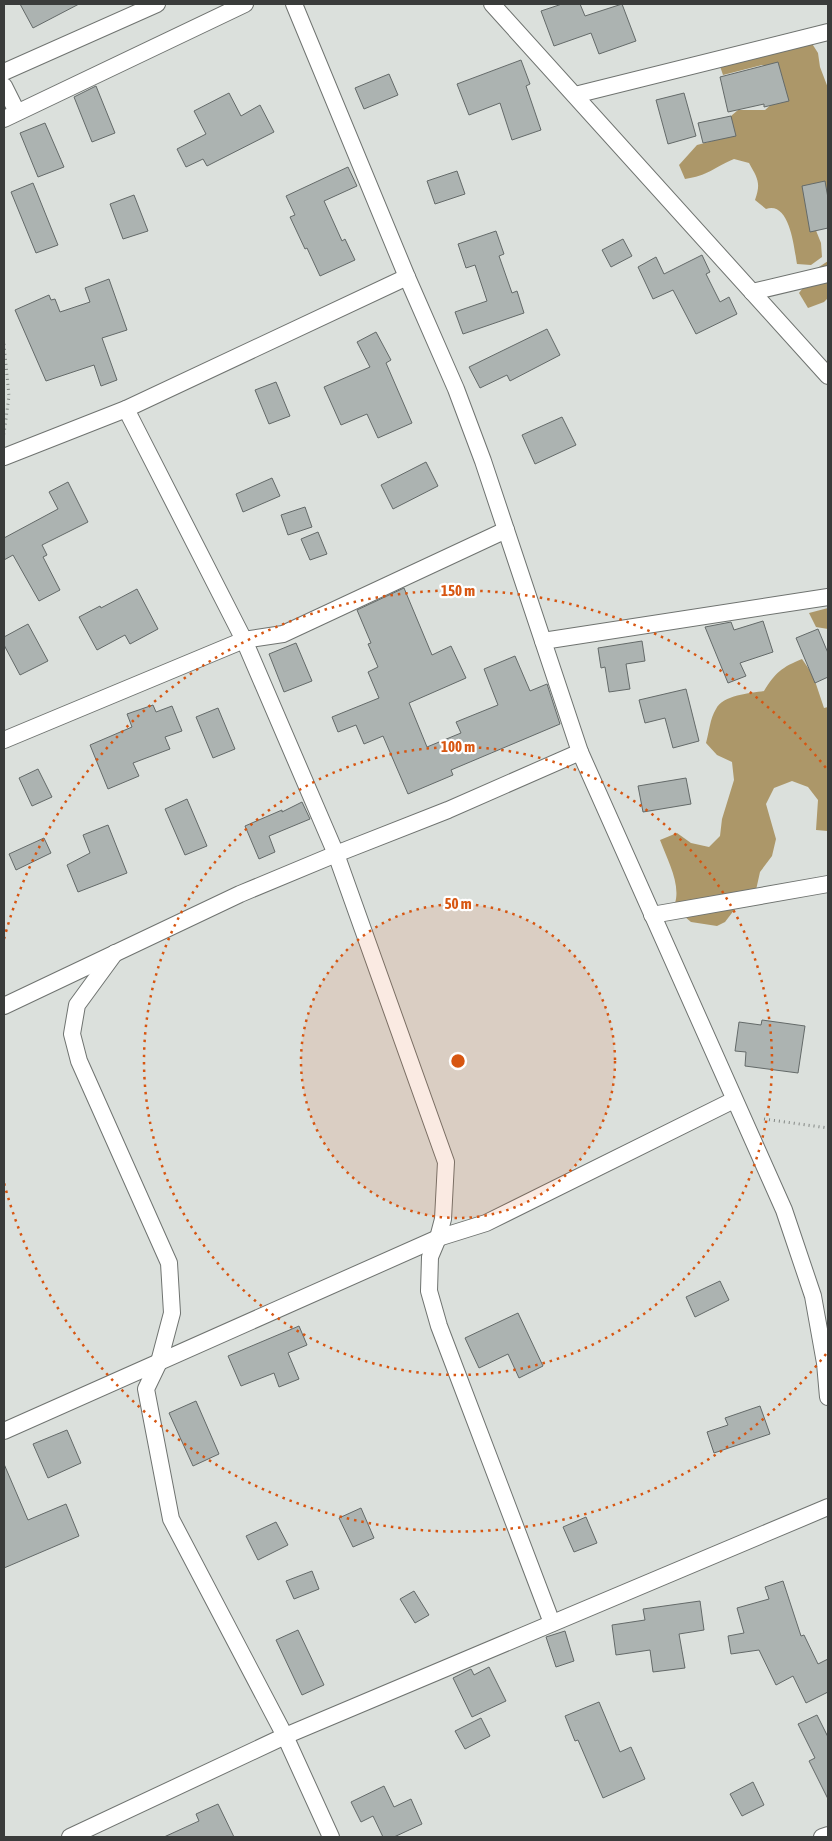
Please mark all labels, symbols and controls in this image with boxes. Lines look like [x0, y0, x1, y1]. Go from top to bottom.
text: 150 m [441, 582, 475, 599]
text: 100 m [441, 738, 475, 755]
text: 50 m [445, 895, 472, 912]
centre of rings [449, 1052, 467, 1070]

